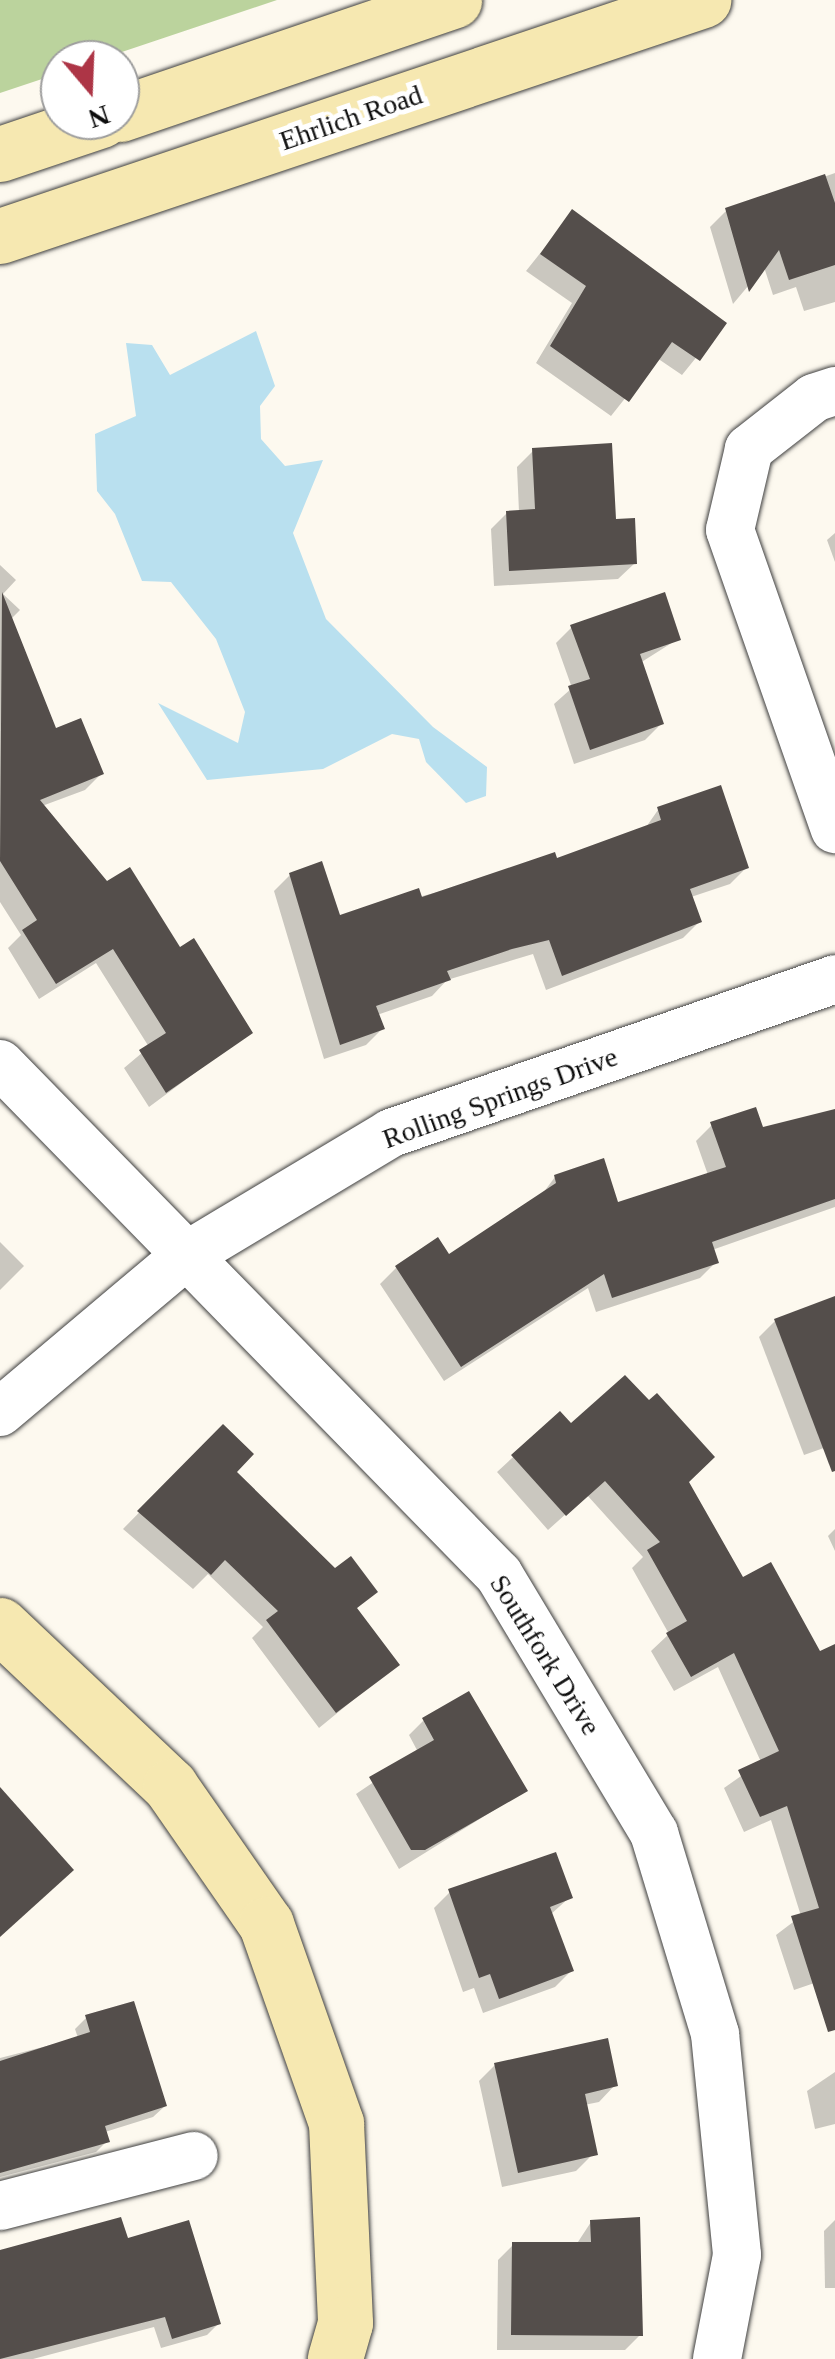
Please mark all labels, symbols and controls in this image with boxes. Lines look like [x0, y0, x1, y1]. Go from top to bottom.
north arrow [40, 40, 140, 140]
street label: Ehrlich Road [275, 78, 427, 158]
text: N [85, 99, 114, 135]
street label: Rolling Springs Drive [378, 1040, 622, 1156]
street label: Southfork Drive [482, 1569, 608, 1741]

